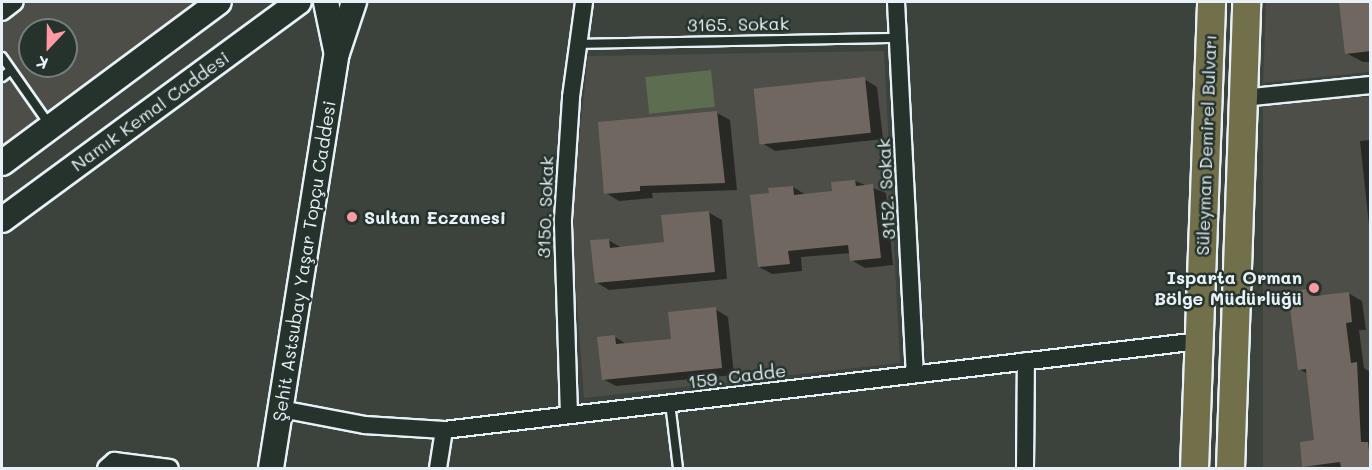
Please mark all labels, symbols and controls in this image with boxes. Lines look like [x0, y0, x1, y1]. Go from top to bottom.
street label: 3165. Sokak [687, 12, 789, 36]
north arrow [18, 18, 78, 78]
street label: Süleyman Demirel Bulvarı [1191, 34, 1221, 256]
street label: Namık Kemal Caddesi [67, 46, 233, 176]
text: K [33, 52, 51, 75]
street label: Şehit Astsubay Yaşar Topçu Caddesi [268, 99, 340, 423]
street label: 3152. Sokak [873, 138, 899, 240]
street label: 3150. Sokak [532, 155, 558, 259]
place label: Sultan Eczanesi [364, 206, 506, 228]
marker: Sultan Eczanesi [345, 210, 359, 224]
place label: Isparta Orman Bölge Müdürlüğü [1154, 267, 1302, 310]
marker: Isparta Orman Bölge Müdürlüğü [1307, 281, 1321, 295]
street label: 159. Cadde [687, 359, 787, 393]

